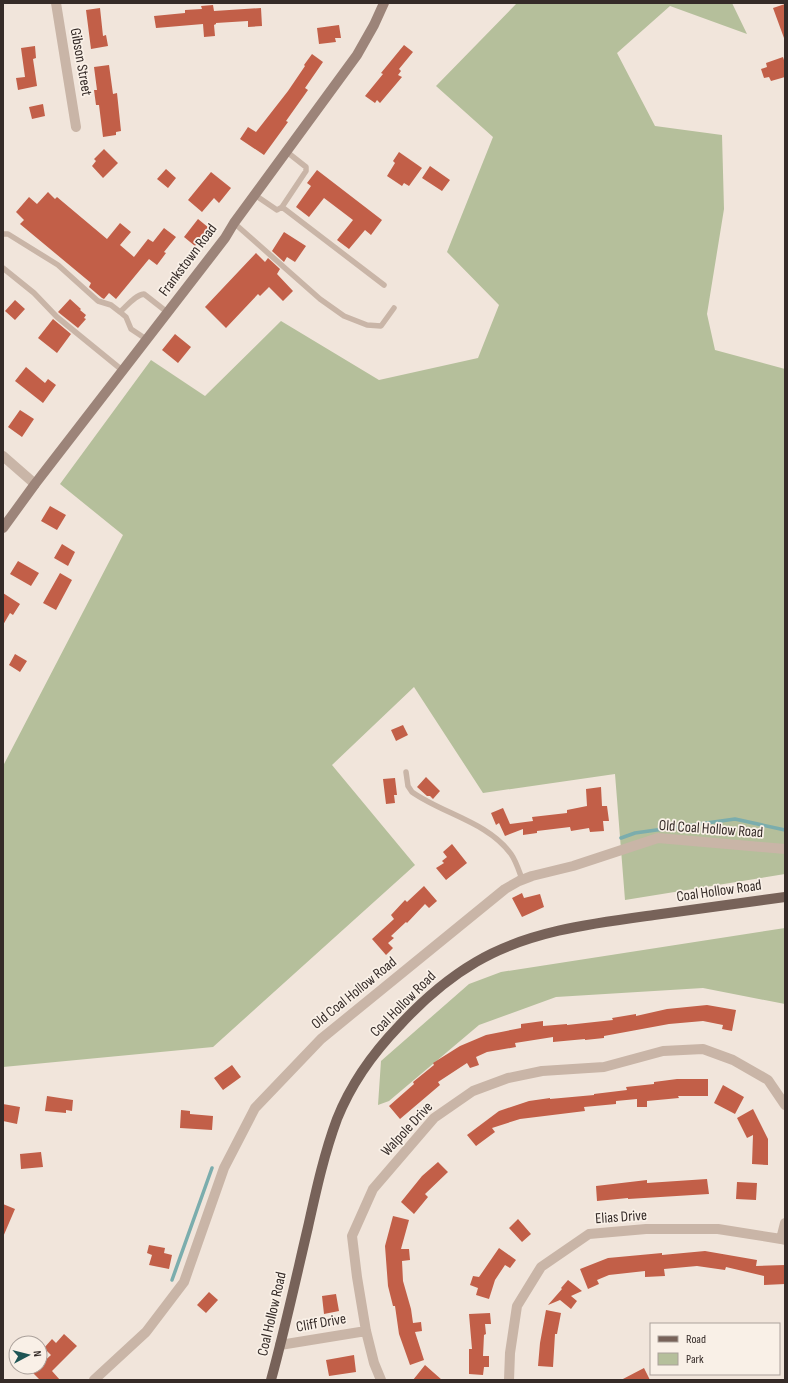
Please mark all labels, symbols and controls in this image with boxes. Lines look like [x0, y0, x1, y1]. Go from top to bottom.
street label: Gibson Street [66, 27, 96, 98]
street label: Frankstown Road [155, 220, 221, 300]
street label: Old Coal Hollow Road [658, 816, 764, 842]
street label: Coal Hollow Road [675, 876, 763, 906]
street label: Old Coal Hollow Road [307, 953, 401, 1033]
street label: Coal Hollow Road [366, 967, 440, 1041]
street label: Walpole Drive [377, 1098, 437, 1160]
street label: Elias Drive [594, 1206, 648, 1228]
street label: Coal Hollow Road [253, 1270, 291, 1358]
street label: Cliff Drive [295, 1309, 347, 1337]
legend [650, 1323, 780, 1375]
text: Road [686, 1332, 706, 1347]
north arrow [8, 1335, 48, 1375]
text: N [31, 1350, 44, 1358]
text: Park [686, 1352, 704, 1367]

